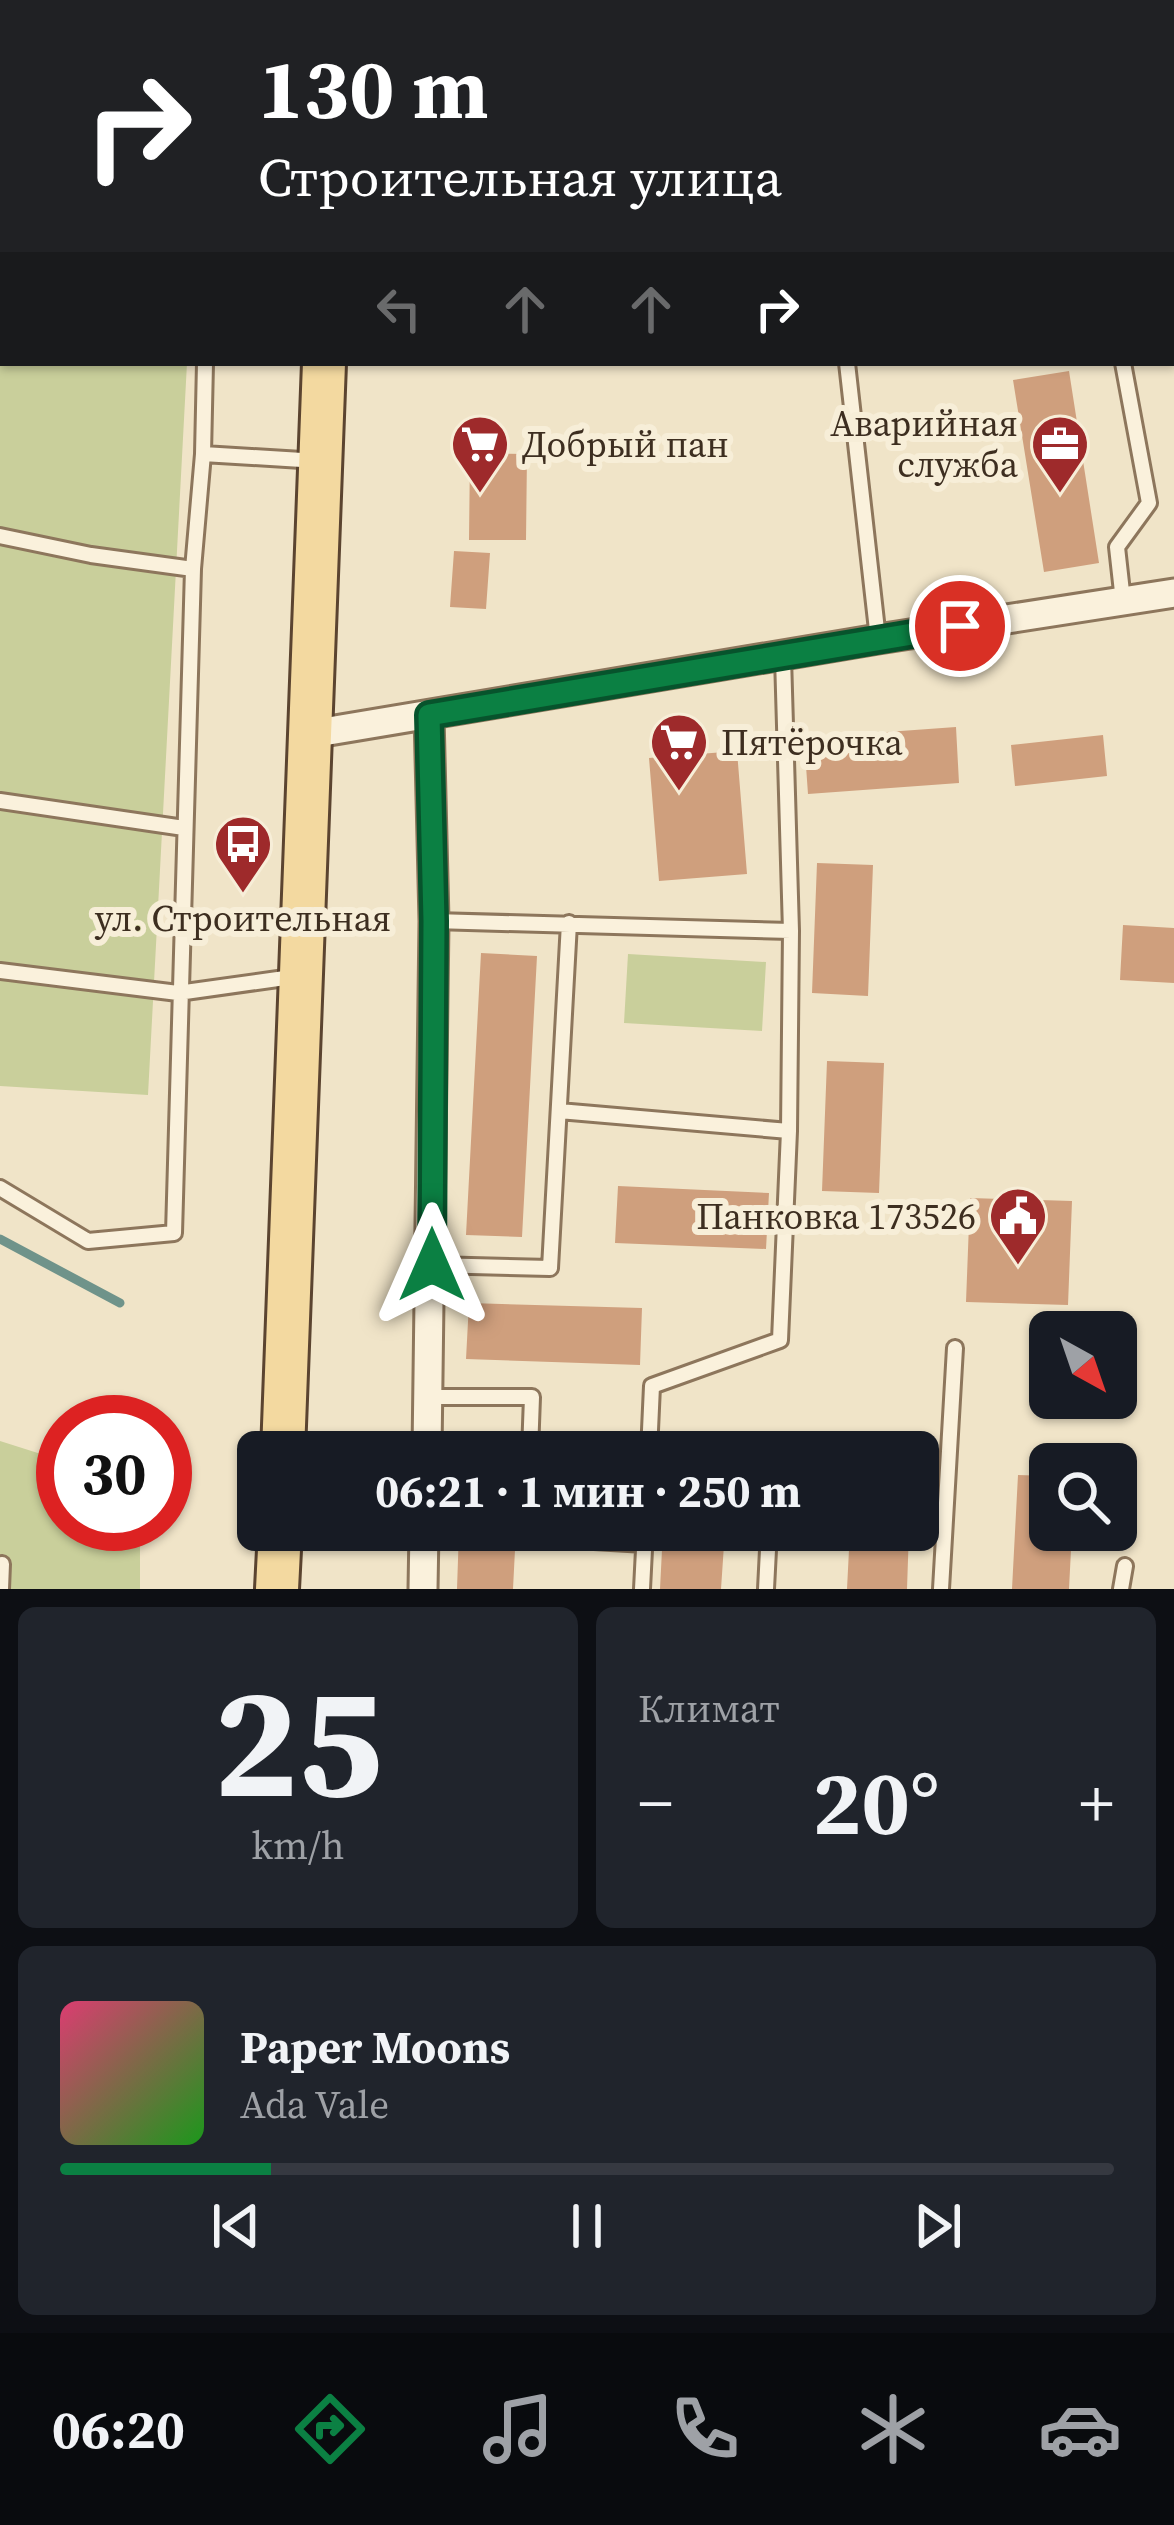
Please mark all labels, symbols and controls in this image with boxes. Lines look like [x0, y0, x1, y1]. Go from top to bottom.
text: 130 m [258, 31, 489, 146]
icon: right [60, 48, 216, 204]
text: Строительная улица [258, 140, 782, 214]
icon: left [366, 276, 432, 342]
icon: ahead [492, 276, 558, 342]
icon: ahead [618, 276, 684, 342]
icon: right [744, 276, 810, 342]
place label: Аварийная служба [830, 399, 1019, 489]
supermarket icon: Добрый пан [449, 413, 511, 495]
office icon: Аварийная служба [1029, 413, 1091, 495]
place label: Добрый пан [522, 420, 729, 469]
pin [909, 575, 1011, 677]
icon: arrive [927, 593, 993, 659]
supermarket icon: Пятёрочка [648, 711, 710, 793]
place label: Пятёрочка [721, 718, 903, 767]
bus stop icon: ул. Строительная [212, 813, 274, 895]
place label: ул. Строительная [95, 894, 391, 943]
public building icon: Панковка 173526 [987, 1185, 1049, 1267]
place label: Панковка 173526 [696, 1192, 976, 1241]
position arrow [369, 1202, 495, 1328]
north arrow [1029, 1311, 1137, 1419]
map controls [1029, 1311, 1137, 1551]
speed limit sign: 30 [36, 1395, 192, 1551]
button: search [1029, 1443, 1137, 1551]
text: 06:21 · 1 мин · 250 m [375, 1460, 801, 1522]
text: 25 [213, 1634, 383, 1848]
text: Климат [638, 1682, 780, 1735]
text: 20° [812, 1741, 940, 1864]
text: − [638, 1758, 673, 1848]
text: + [1079, 1758, 1114, 1848]
text: km/h [252, 1819, 344, 1872]
text: Paper Moons [240, 2016, 510, 2078]
text: Ada Vale [240, 2078, 389, 2131]
icon: previous [203, 2193, 269, 2259]
icon: pause [554, 2193, 620, 2259]
icon: next [905, 2193, 971, 2259]
icon: directions [288, 2387, 372, 2471]
icon: music [476, 2387, 560, 2471]
icon: phone [663, 2387, 747, 2471]
icon: climate [851, 2387, 935, 2471]
icon: car [1038, 2387, 1122, 2471]
text: 06:20 [52, 2392, 185, 2466]

